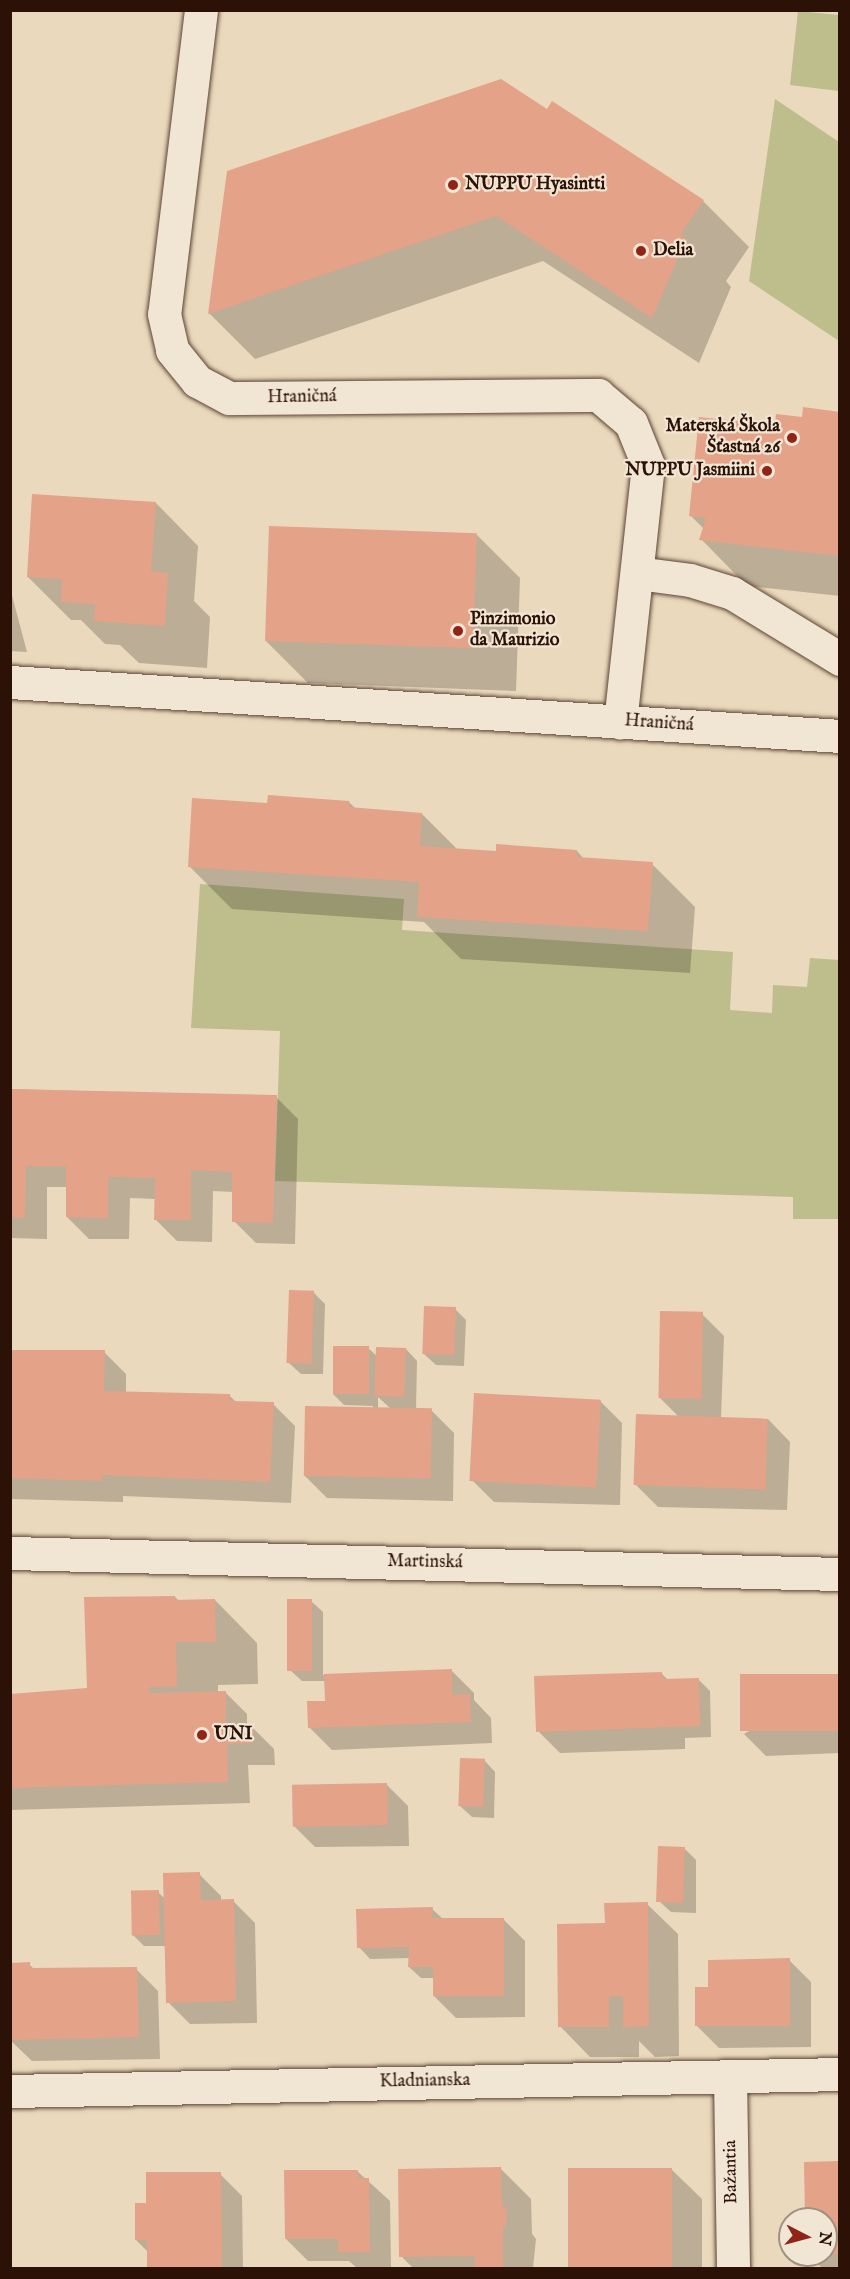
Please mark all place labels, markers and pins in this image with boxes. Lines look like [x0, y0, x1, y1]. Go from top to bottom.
place label: NUPPU Hyasintti [465, 174, 605, 196]
marker: NUPPU Hyasintti [446, 178, 460, 192]
place label: Delia [653, 240, 693, 262]
marker: Delia [634, 244, 648, 258]
place label: Materská Škola Šťastná 26 [666, 417, 780, 460]
marker: Materská Škola Šťastná 26 [785, 431, 799, 445]
place label: NUPPU Jasmiini [625, 460, 755, 482]
marker: NUPPU Jasmiini [760, 464, 774, 478]
place label: Pinzimonio da Maurizio [470, 610, 560, 652]
marker: Pinzimonio da Maurizio [451, 624, 465, 638]
place label: UNI [214, 1724, 253, 1746]
marker: UNI [195, 1728, 209, 1742]

